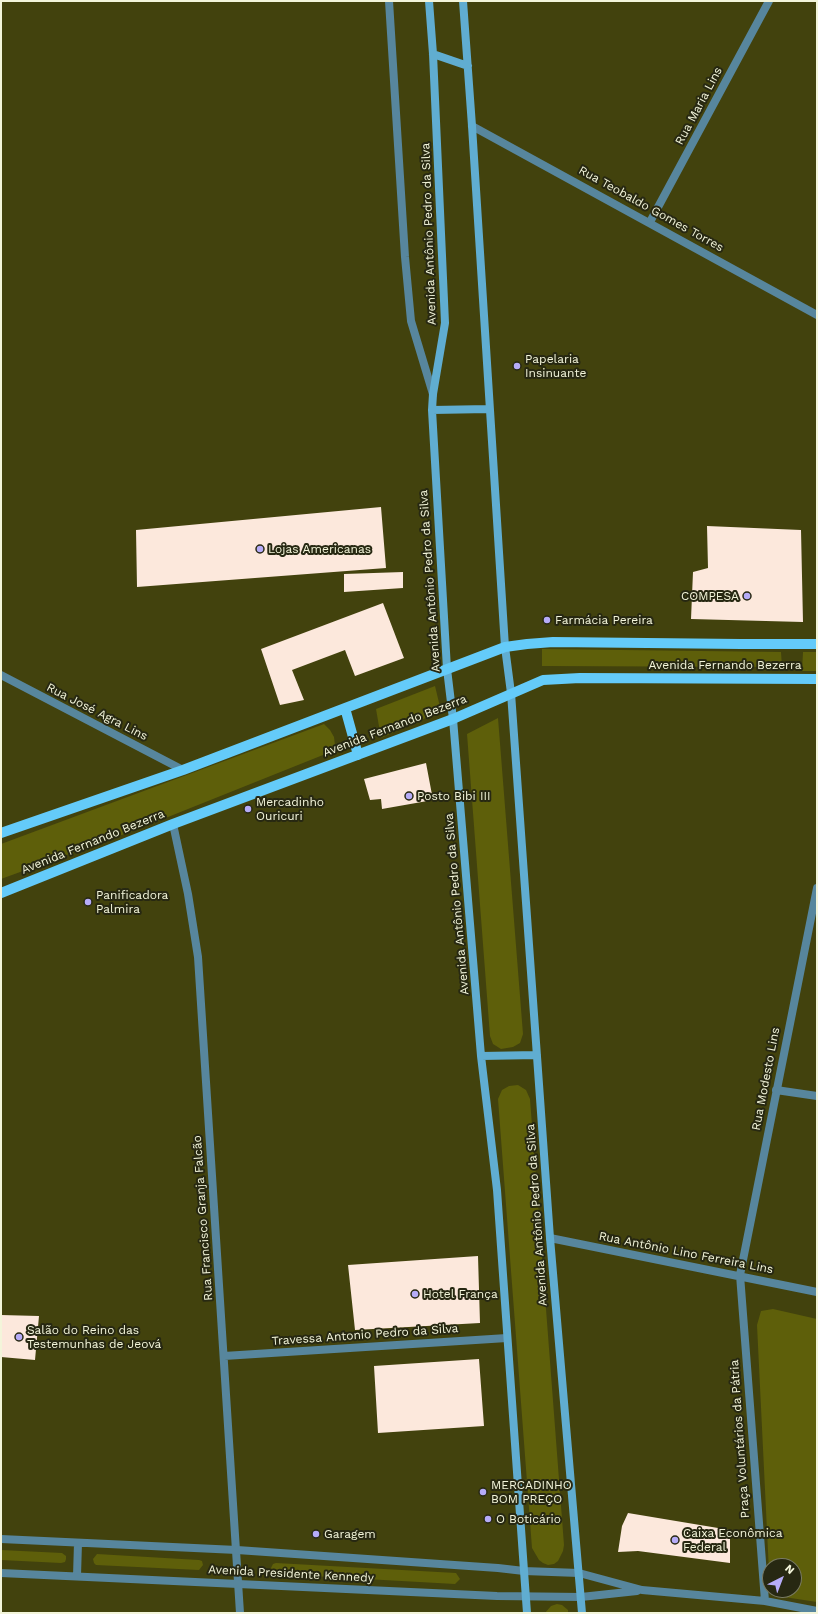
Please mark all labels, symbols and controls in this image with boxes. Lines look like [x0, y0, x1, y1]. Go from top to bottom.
street label: Rua Maria Lins [672, 65, 726, 147]
street label: Avenida Antônio Pedro da Silva [419, 143, 439, 325]
street label: Rua Teobaldo Gomes Torres [576, 163, 726, 255]
place label: Papelaria Insinuante [525, 352, 586, 380]
marker: Papelaria Insinuante [512, 361, 522, 371]
street label: Avenida Antônio Pedro da Silva [416, 490, 444, 672]
place label: Lojas Americanas [268, 542, 371, 556]
marker: Lojas Americanas [255, 544, 265, 554]
place label: COMPESA [681, 589, 739, 603]
marker: COMPESA [742, 591, 752, 601]
place label: Farmácia Pereira [555, 613, 653, 627]
marker: Farmácia Pereira [542, 615, 552, 625]
street label: Avenida Fernando Bezerra [648, 658, 802, 672]
street label: Rua José Agra Lins [44, 680, 150, 744]
street label: Avenida Fernando Bezerra [321, 692, 469, 760]
place label: Posto Bibi III [417, 789, 491, 803]
marker: Posto Bibi III [404, 791, 414, 801]
place label: Mercadinho Ouricuri [256, 795, 324, 823]
marker: Mercadinho Ouricuri [243, 804, 253, 814]
street label: Avenida Fernando Bezerra [19, 807, 167, 877]
street label: Avenida Antônio Pedro da Silva [442, 813, 472, 995]
place label: Panificadora Palmira [96, 888, 168, 916]
marker: Panificadora Palmira [83, 897, 93, 907]
street label: Rua Modesto Lins [749, 1026, 783, 1132]
street label: Avenida Antônio Pedro da Silva [523, 1124, 551, 1306]
street label: Rua Francisco Granja Falcão [190, 1135, 216, 1301]
street label: Rua Antônio Lino Ferreira Lins [597, 1229, 775, 1277]
place label: Hotel França [423, 1287, 498, 1301]
marker: Hotel França [410, 1289, 420, 1299]
street label: Travessa Antonio Pedro da Silva [271, 1321, 459, 1349]
place label: Salão do Reino das Testemunhas de Jeová [27, 1323, 161, 1351]
marker: Salão do Reino das Testemunhas de Jeová [14, 1332, 24, 1342]
street label: Praça Voluntários da Pátria [727, 1359, 753, 1519]
place label: MERCADINHO BOM PREÇO [491, 1478, 572, 1506]
marker: MERCADINHO BOM PREÇO [478, 1487, 488, 1497]
place label: O Boticário [496, 1512, 561, 1526]
marker: O Boticário [483, 1514, 493, 1524]
place label: Caixa Econômica Federal [683, 1526, 782, 1554]
place label: Garagem [324, 1527, 376, 1541]
marker: Garagem [311, 1529, 321, 1539]
marker: Caixa Econômica Federal [670, 1535, 680, 1545]
north arrow [762, 1558, 802, 1598]
street label: Avenida Presidente Kennedy [208, 1562, 374, 1586]
text: N [782, 1562, 797, 1577]

